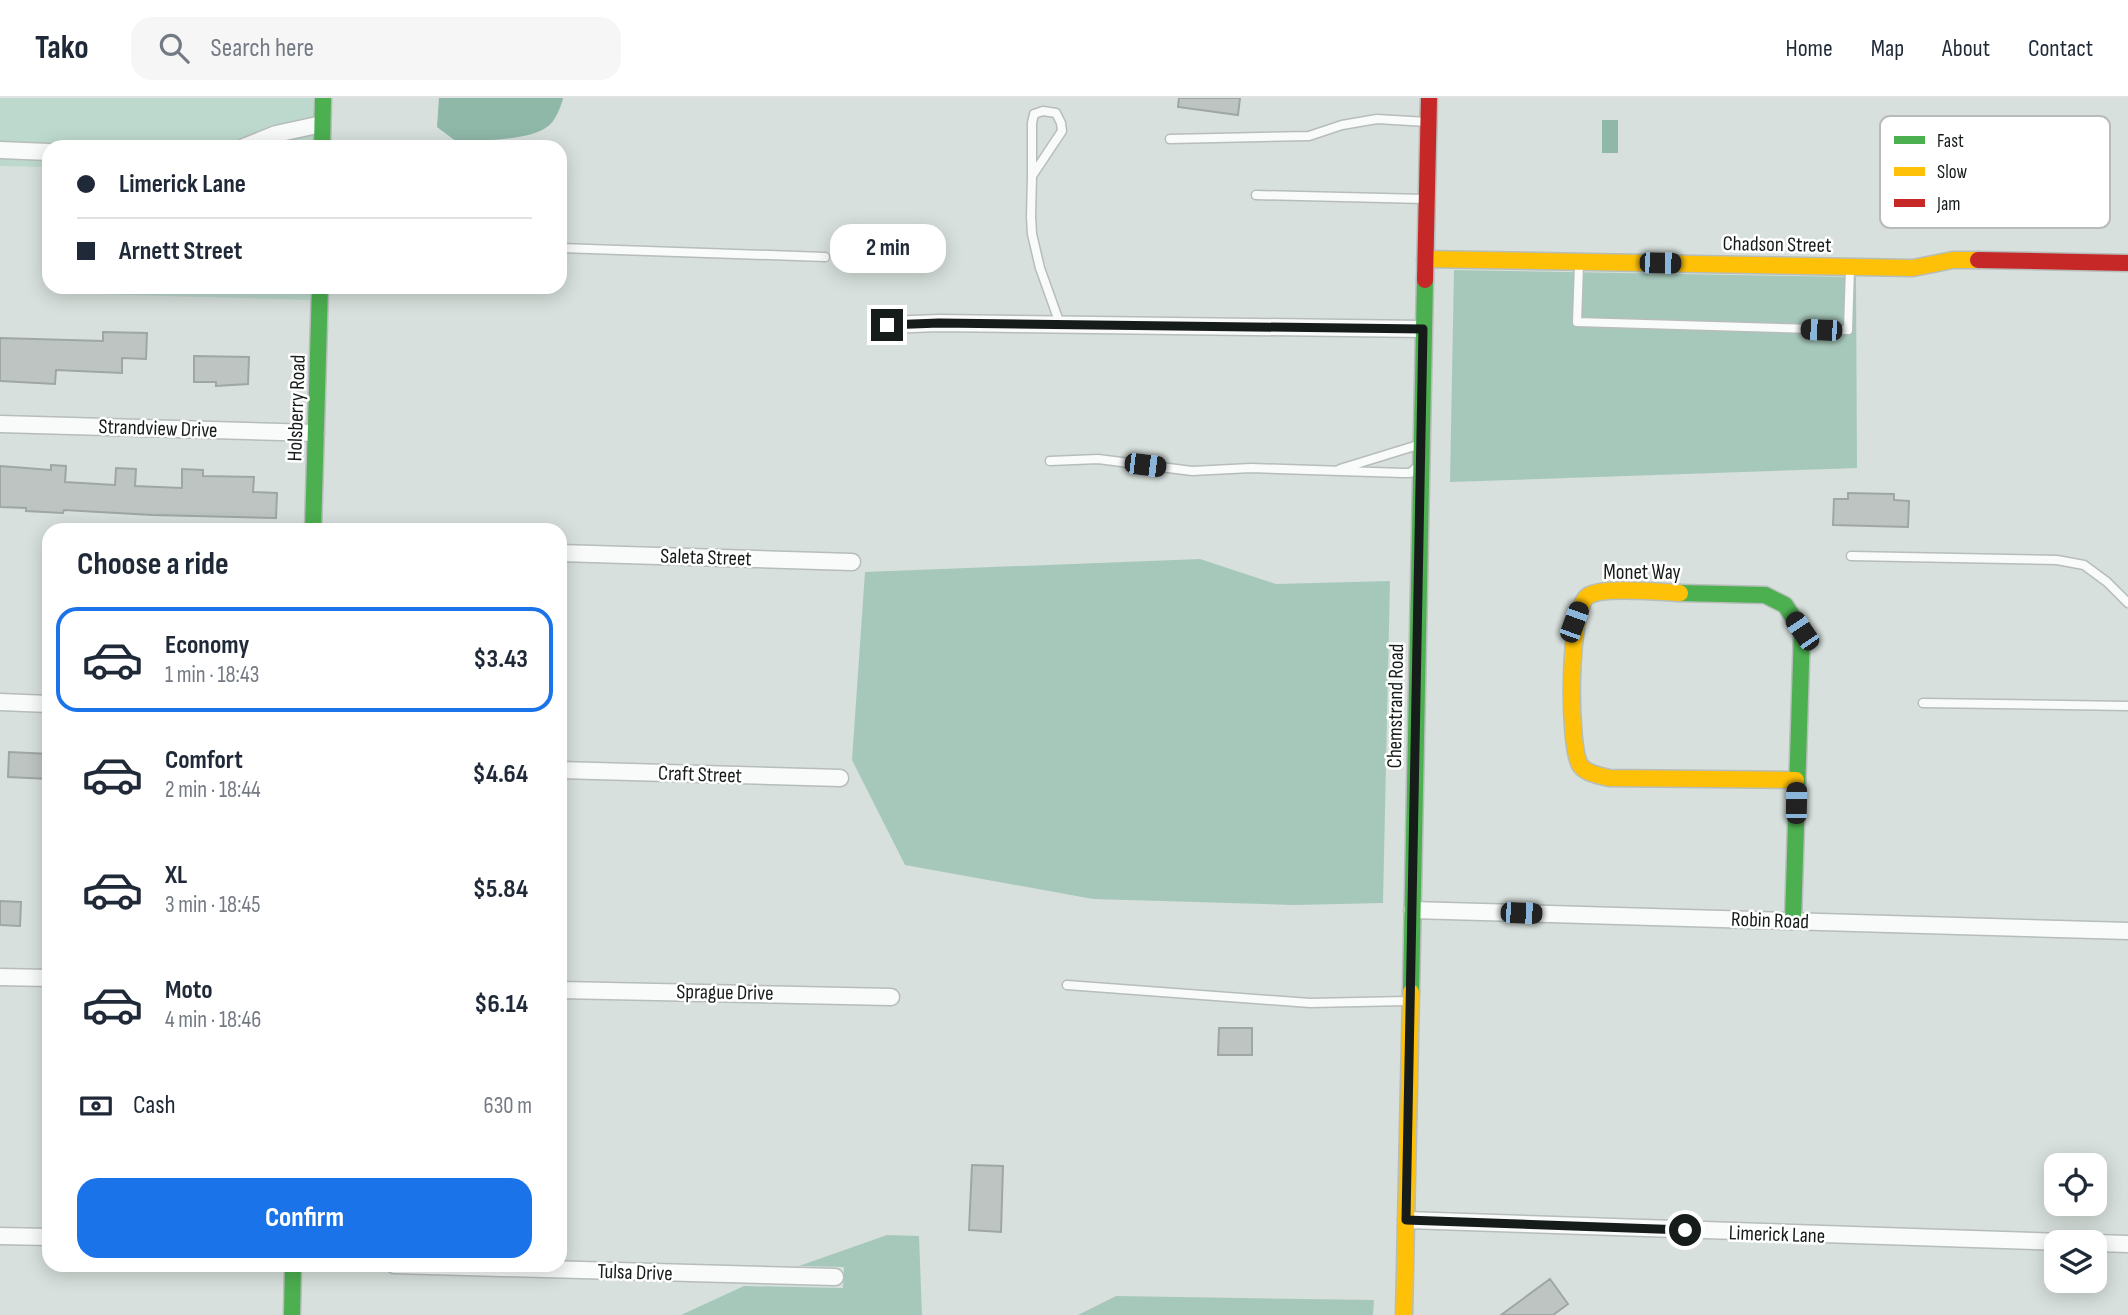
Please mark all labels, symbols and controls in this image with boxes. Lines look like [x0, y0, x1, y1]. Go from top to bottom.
search box [131, 17, 621, 80]
text: Tako [35, 28, 89, 68]
icon: search [155, 29, 193, 67]
text: Search here [211, 33, 314, 64]
text: Home [1785, 34, 1833, 63]
text: Map [1871, 34, 1904, 63]
text: About [1942, 34, 1990, 63]
text: Contact [2028, 34, 2093, 63]
legend [1880, 116, 2110, 228]
text: Fast [1937, 130, 1964, 153]
text: Slow [1937, 161, 1967, 184]
text: Limerick Lane [119, 169, 246, 200]
text: Jam [1936, 193, 1960, 216]
callout: 2 min [829, 224, 945, 272]
street label: Chadson Street [1722, 231, 1832, 258]
text: 2 min [866, 234, 910, 262]
text: Arnett Street [119, 236, 242, 267]
car [1639, 252, 1682, 274]
route end [871, 309, 903, 341]
car [1800, 319, 1843, 341]
street label: Holsberry Road [282, 354, 311, 462]
street label: Strandview Drive [98, 414, 218, 443]
car [1123, 452, 1168, 478]
street label: Saleta Street [660, 543, 752, 572]
text: Choose a ride [77, 545, 229, 584]
street label: Monet Way [1603, 560, 1681, 585]
car [1557, 599, 1592, 645]
car [1782, 608, 1823, 654]
icon: car [81, 628, 144, 691]
text: Economy [165, 630, 249, 661]
street label: Chemstrand Road [1382, 643, 1409, 769]
text: $3.43 [473, 644, 528, 675]
text: 1 min · 18:43 [165, 661, 259, 689]
icon: car [81, 743, 144, 806]
text: Comfort [165, 745, 243, 776]
text: $4.64 [473, 759, 528, 790]
street label: Craft Street [658, 761, 742, 788]
text: 2 min · 18:44 [165, 776, 261, 804]
car [1786, 782, 1807, 824]
icon: car [81, 858, 144, 921]
text: XL [165, 860, 187, 891]
text: $5.84 [473, 874, 528, 905]
text: 3 min · 18:45 [165, 891, 260, 919]
car [1500, 902, 1543, 924]
street label: Robin Road [1731, 907, 1809, 934]
icon: car [81, 973, 144, 1036]
text: Moto [165, 975, 213, 1006]
street label: Sprague Drive [676, 979, 774, 1006]
text: $6.14 [474, 989, 528, 1020]
text: 4 min · 18:46 [165, 1006, 261, 1034]
icon: cash [77, 1087, 115, 1125]
text: Cash [133, 1090, 176, 1121]
text: 630 m [484, 1092, 532, 1120]
map controls [2044, 1153, 2107, 1293]
button: locate [2044, 1153, 2107, 1216]
button: Confirm [77, 1178, 532, 1258]
route start [1669, 1214, 1701, 1246]
street label: Limerick Lane [1728, 1220, 1826, 1249]
button: layers [2044, 1230, 2107, 1293]
street label: Tulsa Drive [597, 1259, 673, 1286]

